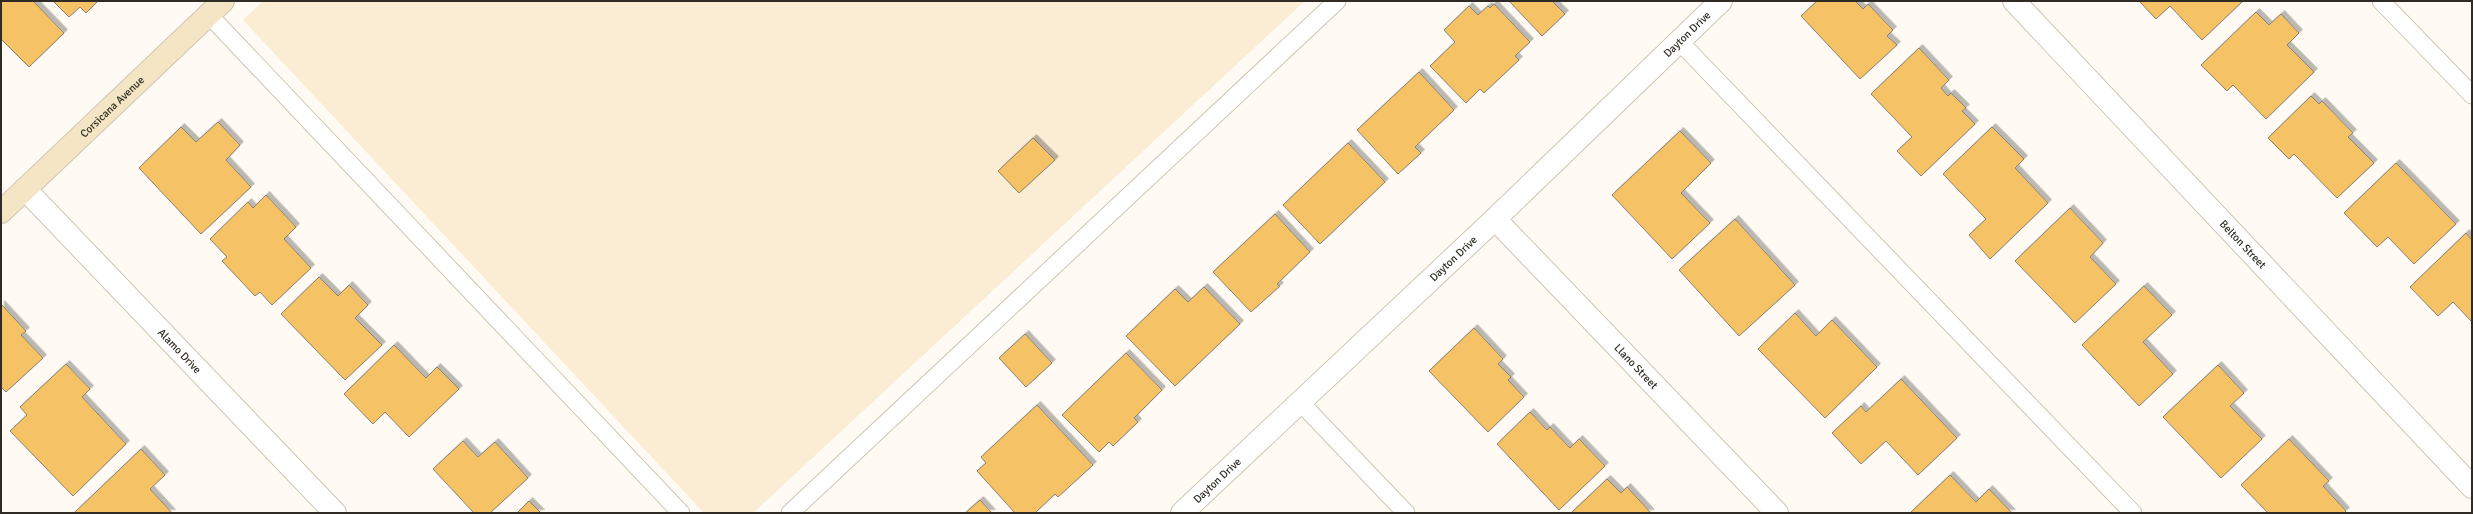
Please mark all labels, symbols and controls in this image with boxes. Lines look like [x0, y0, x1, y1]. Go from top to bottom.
street label: Dayton Drive [1661, 9, 1713, 60]
street label: Corsicana Avenue [78, 74, 147, 140]
street label: Belton Street [2217, 217, 2269, 271]
street label: Dayton Drive [1427, 233, 1480, 284]
street label: Alamo Drive [155, 326, 204, 376]
street label: Llano Street [1611, 341, 1660, 392]
street label: Dayton Drive [1191, 455, 1244, 506]

